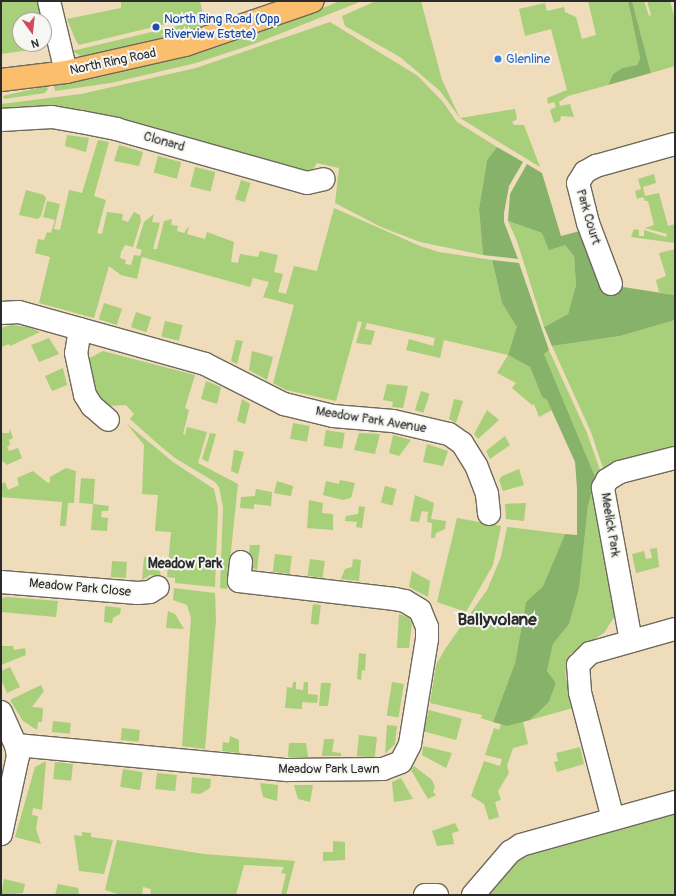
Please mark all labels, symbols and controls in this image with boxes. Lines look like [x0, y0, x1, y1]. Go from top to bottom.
north arrow [12, 12, 52, 52]
place label: North Ring Road (Opp Riverview Estate) [164, 12, 280, 43]
marker: North Ring Road (Opp Riverview Estate) [151, 22, 161, 32]
text: N [30, 36, 40, 50]
street label: North Ring Road [68, 45, 158, 79]
place label: Glenline [506, 51, 550, 67]
marker: Glenline [493, 54, 503, 64]
street label: Clonard [142, 129, 186, 155]
street label: Park Court [572, 187, 604, 247]
street label: Meadow Park Avenue [315, 404, 427, 436]
street label: Meelick Park [597, 492, 623, 558]
district label: Meadow Park [148, 556, 222, 572]
street label: Meadow Park Close [28, 576, 132, 600]
district label: Ballyvolane [457, 610, 537, 630]
street label: Meadow Park Lawn [278, 761, 380, 777]

